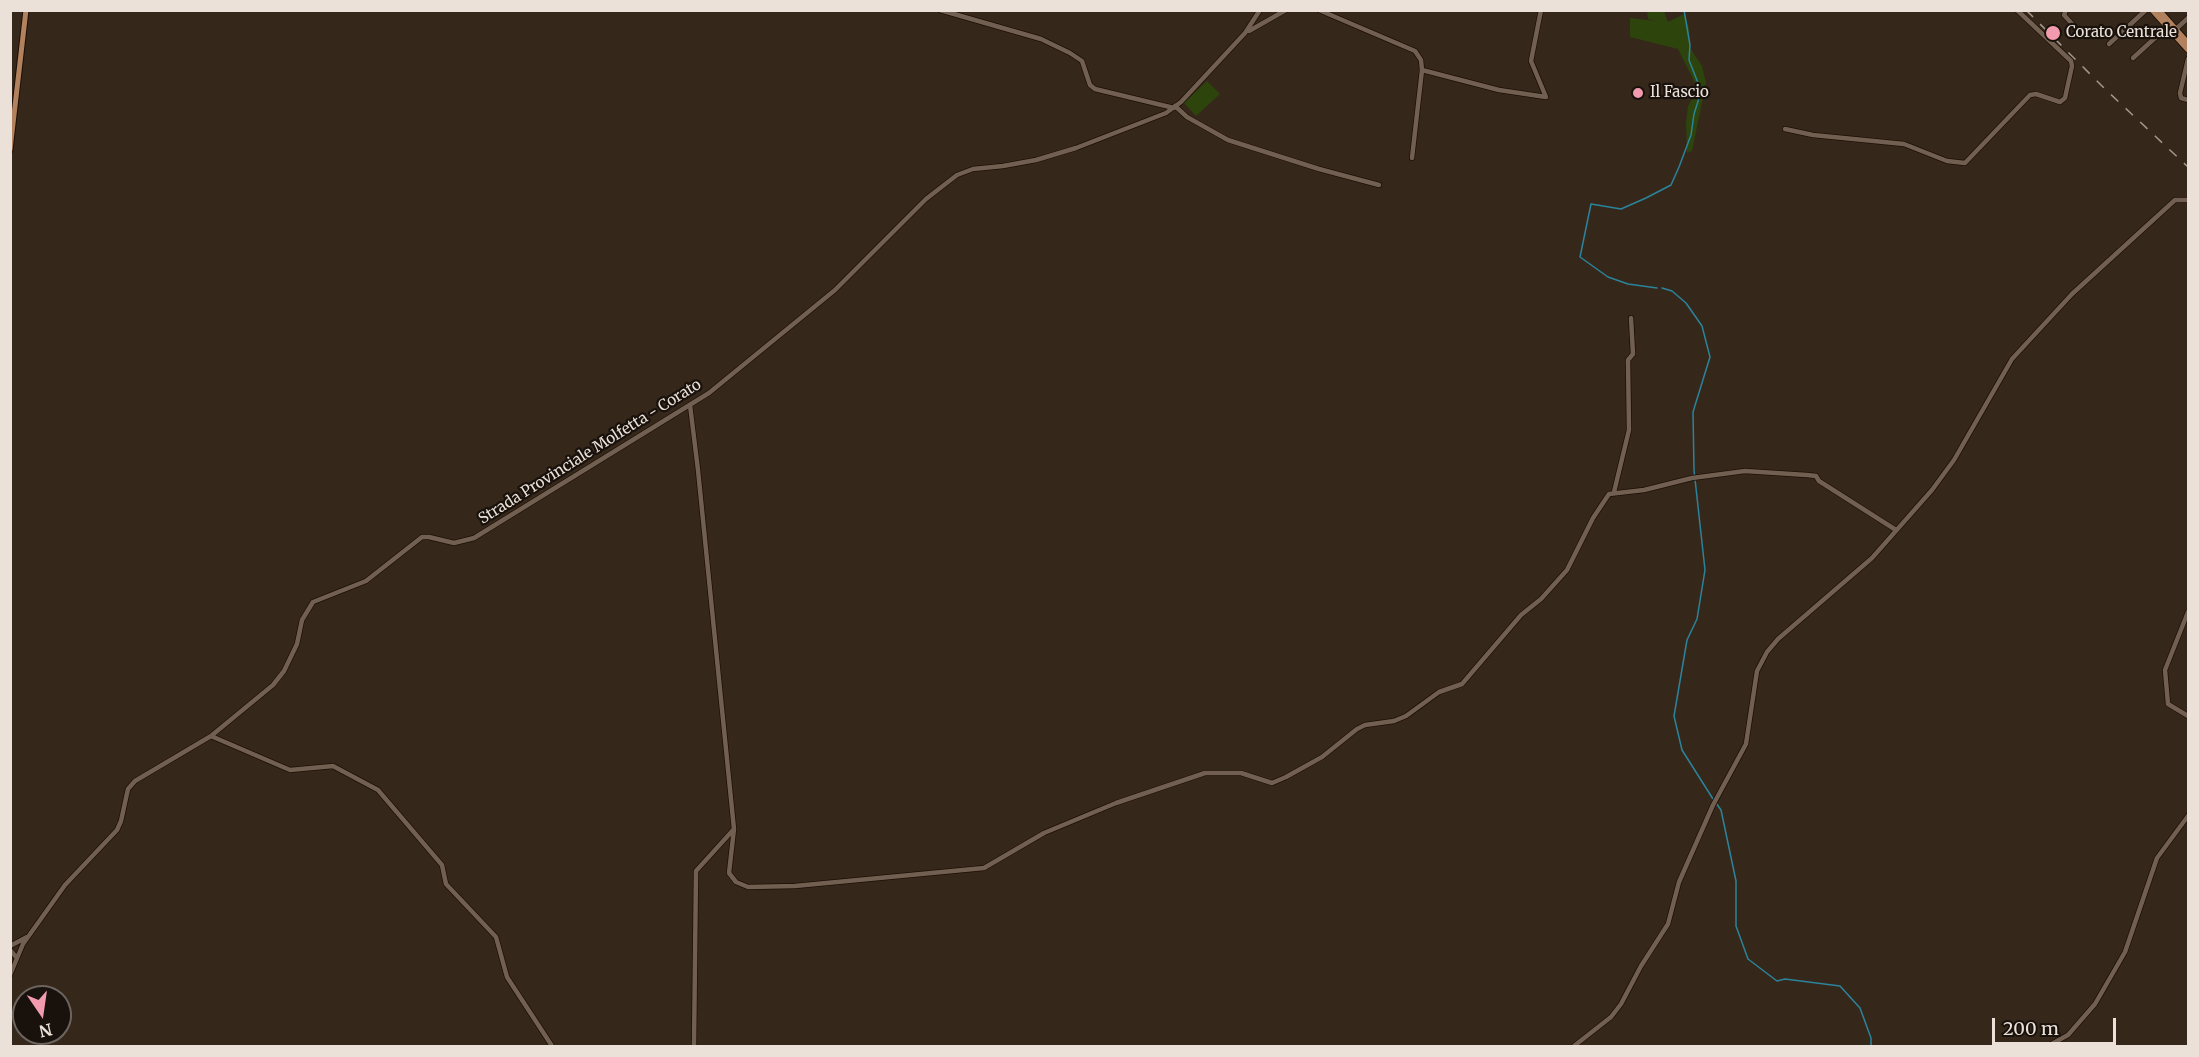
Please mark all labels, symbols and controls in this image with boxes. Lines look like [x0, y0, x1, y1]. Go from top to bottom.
marker: Corato Centrale [2044, 24, 2062, 42]
place label: Corato Centrale [2066, 24, 2177, 42]
place label: Il Fascio [1650, 84, 1709, 102]
marker: Il Fascio [1631, 86, 1645, 100]
street label: Strada Provinciale Molfetta - Corato [475, 376, 705, 528]
north arrow [12, 985, 72, 1045]
scale bar [1995, 1006, 2120, 1044]
text: 200 m [2003, 1017, 2059, 1040]
text: N [37, 1019, 54, 1042]

